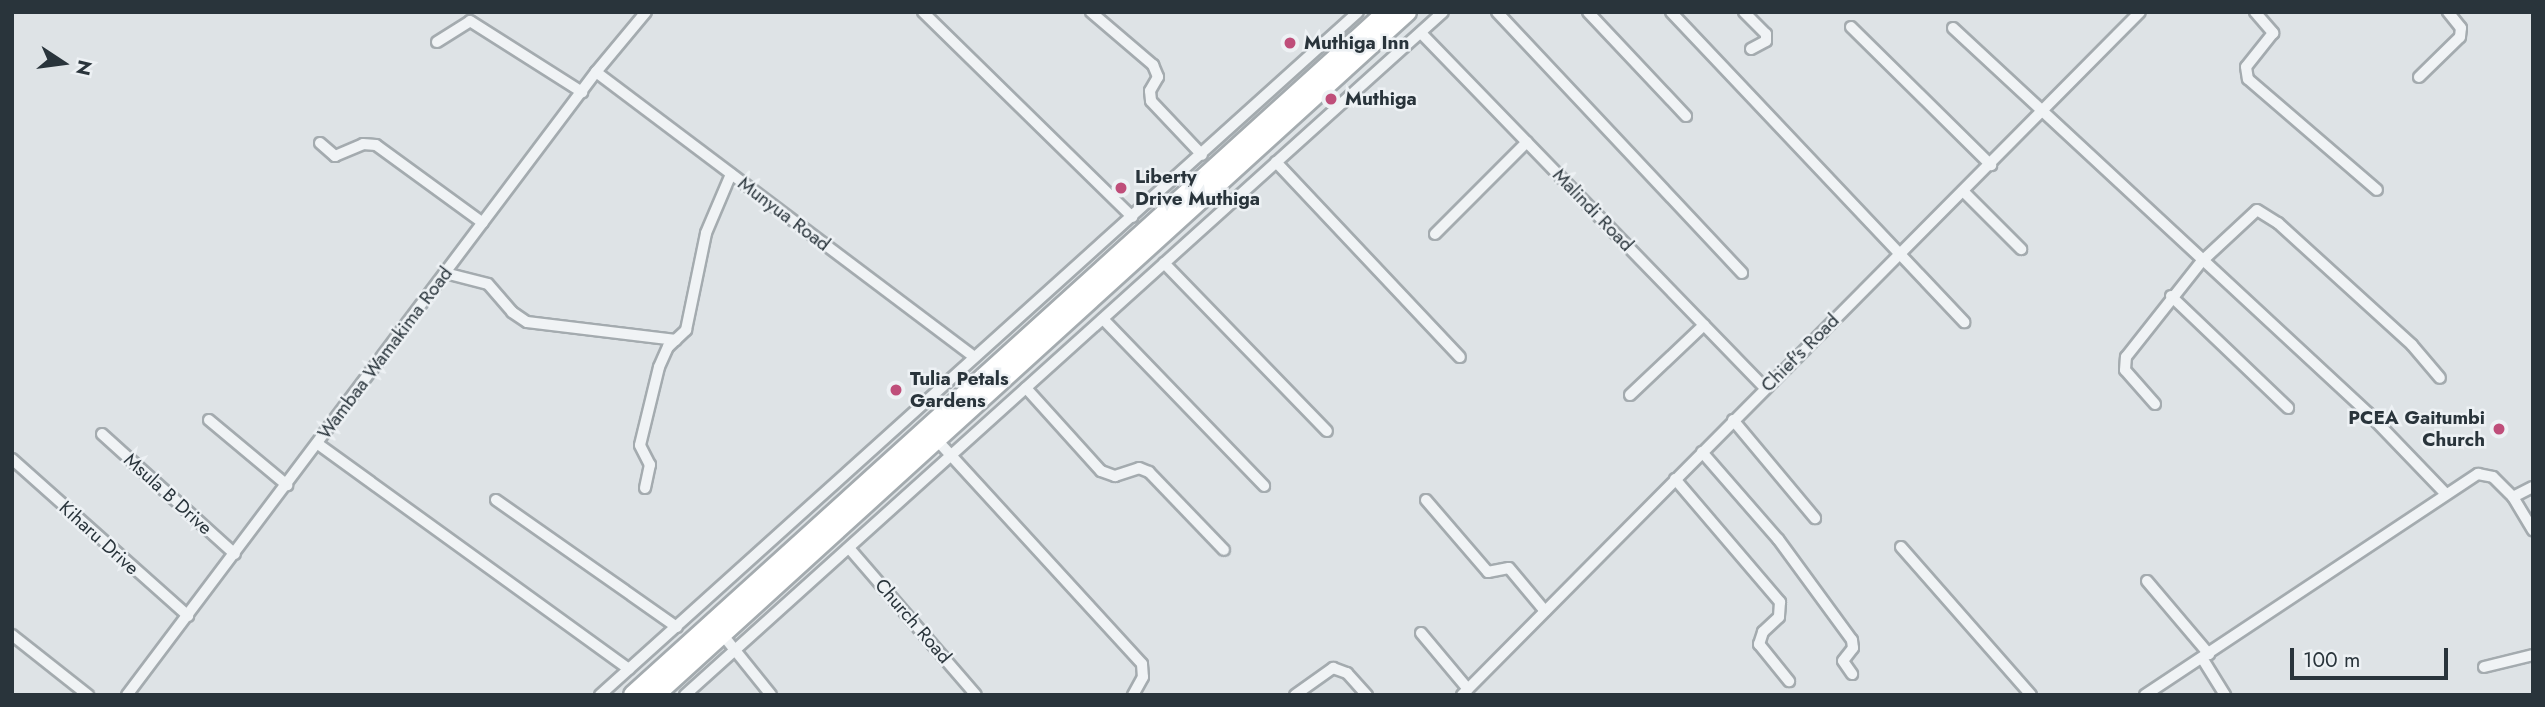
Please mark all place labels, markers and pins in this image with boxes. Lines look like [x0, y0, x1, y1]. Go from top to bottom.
place label: Muthiga Inn [1304, 32, 1409, 54]
marker: Muthiga Inn [1282, 35, 1298, 51]
place label: Muthiga [1345, 88, 1417, 110]
marker: Muthiga [1323, 91, 1339, 107]
place label: Liberty Drive Muthiga [1135, 166, 1260, 210]
marker: Liberty Drive Muthiga [1113, 180, 1129, 196]
place label: Tulia Petals Gardens [910, 368, 1009, 412]
marker: Tulia Petals Gardens [888, 382, 904, 398]
place label: PCEA Gaitumbi Church [2348, 407, 2485, 451]
marker: PCEA Gaitumbi Church [2491, 421, 2507, 437]

